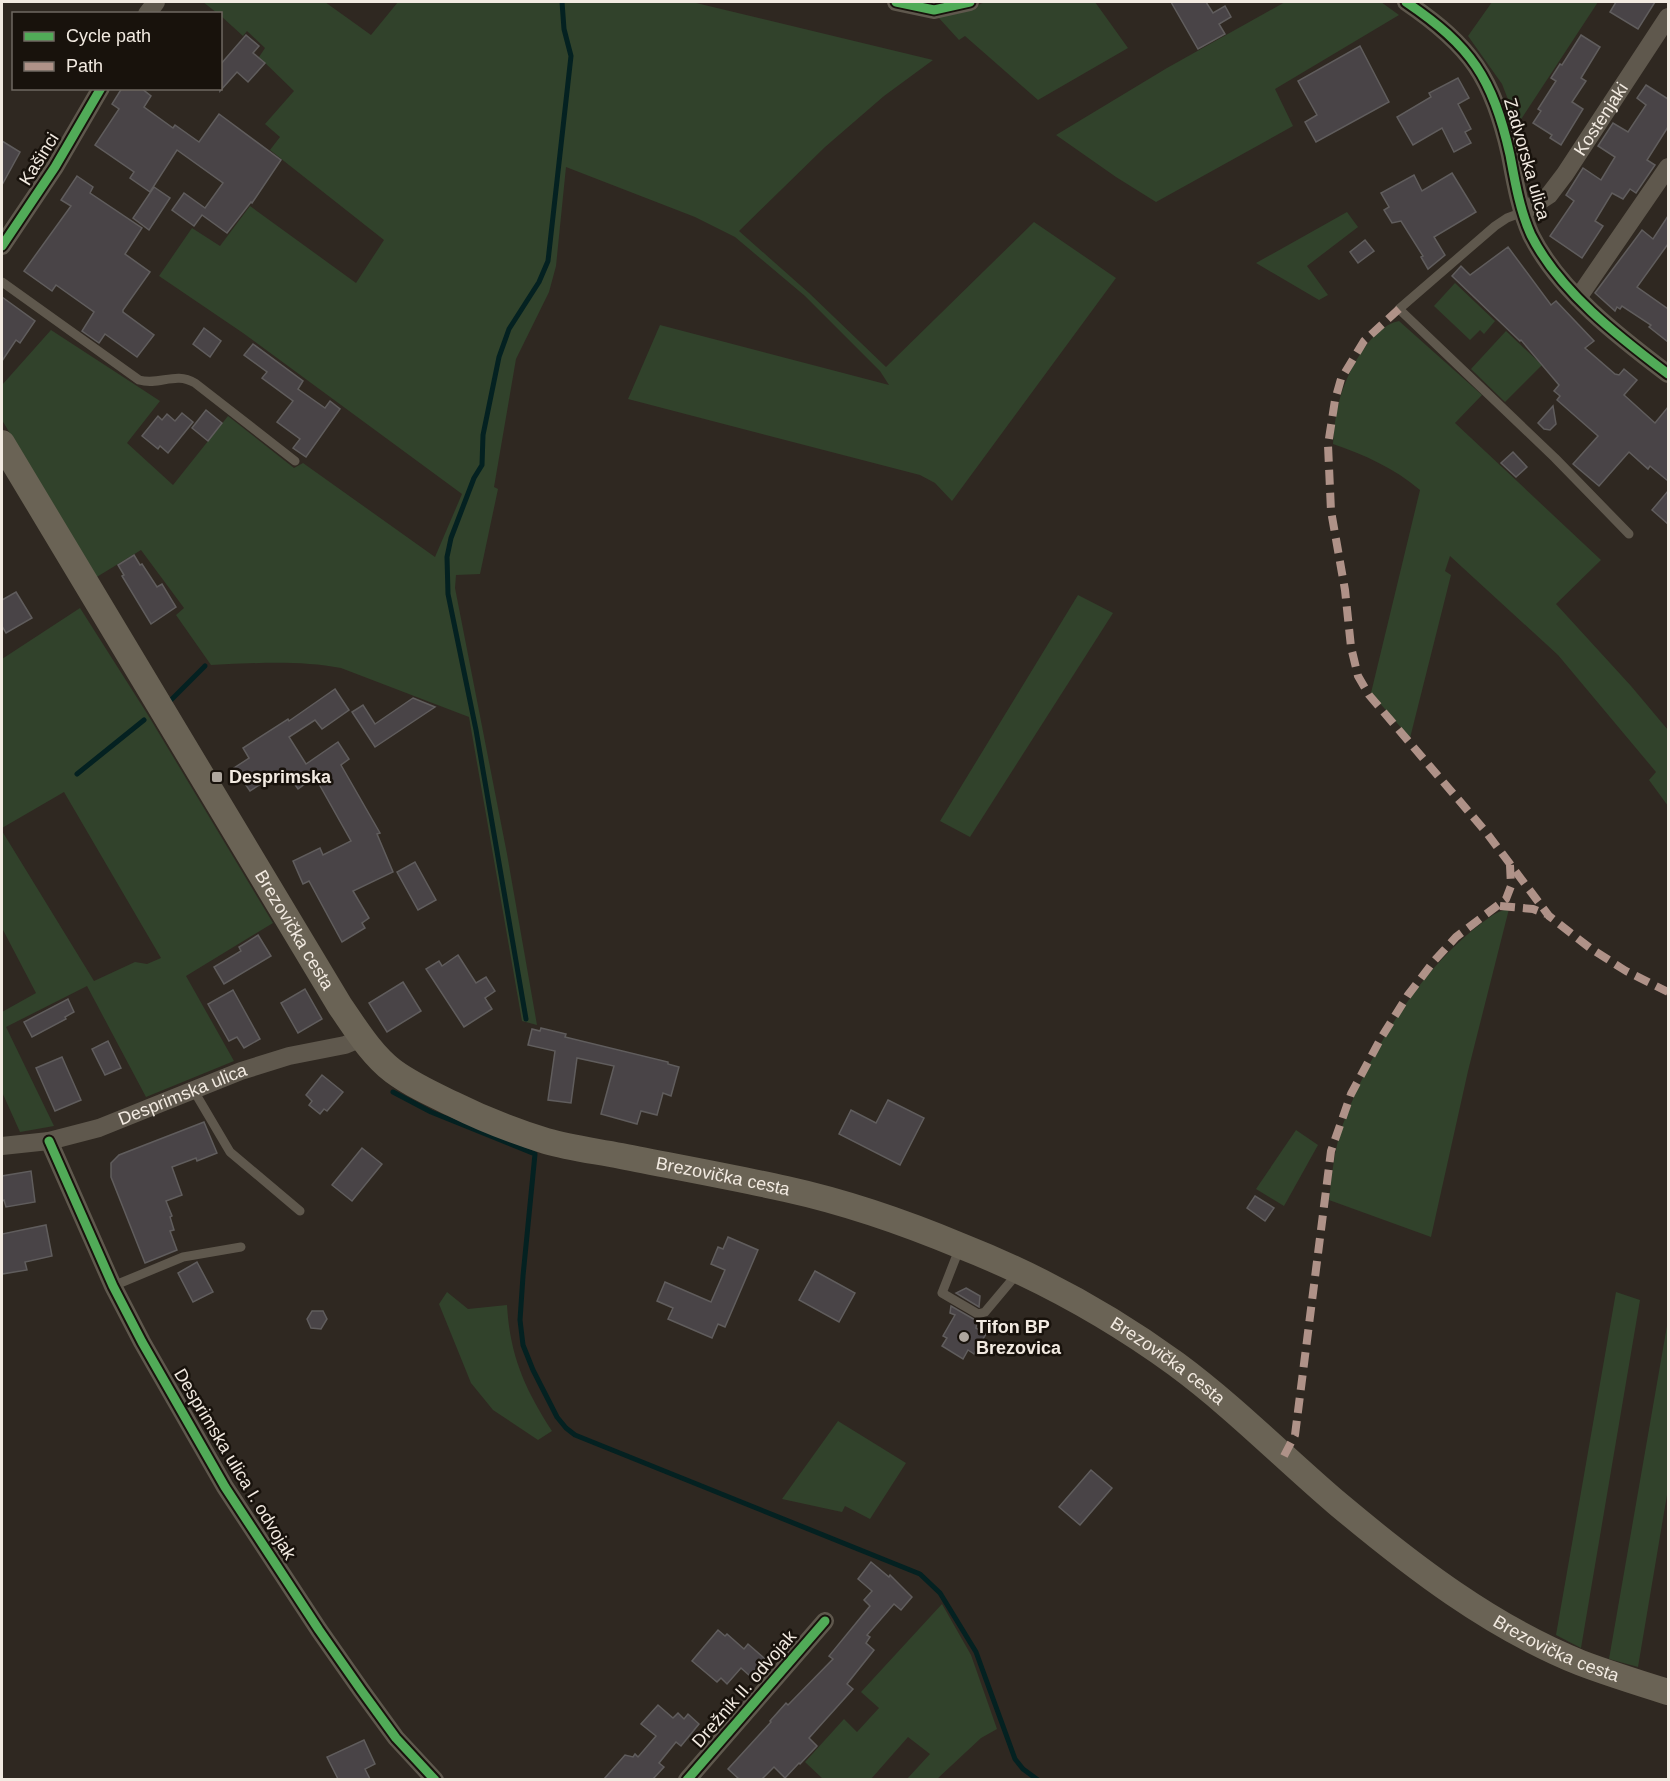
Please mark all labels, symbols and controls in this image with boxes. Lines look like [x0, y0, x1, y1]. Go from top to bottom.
legend [12, 12, 222, 90]
text: Cycle path [66, 26, 151, 46]
text: Path [66, 56, 103, 76]
street label: Kostenjaki [1570, 79, 1632, 159]
street label: Zadvorska ulica [1500, 96, 1554, 223]
street label: Kašinci [15, 129, 63, 189]
place label: Desprimska [229, 767, 332, 787]
marker: Desprimska [210, 770, 224, 784]
street label: Brezovička cesta [251, 866, 338, 994]
street label: Desprimska ulica [115, 1059, 250, 1129]
street label: Brezovička cesta [654, 1153, 793, 1200]
street label: Brezovička cesta [1107, 1313, 1230, 1409]
place label: Tifon BP Brezovica [976, 1317, 1062, 1358]
marker: Tifon BP Brezovica [957, 1330, 971, 1344]
street label: Desprimska ulica I. odvojak [170, 1365, 301, 1564]
street label: Brezovička cesta [1490, 1611, 1623, 1686]
street label: Drežnik II. odvojak [688, 1626, 801, 1751]

